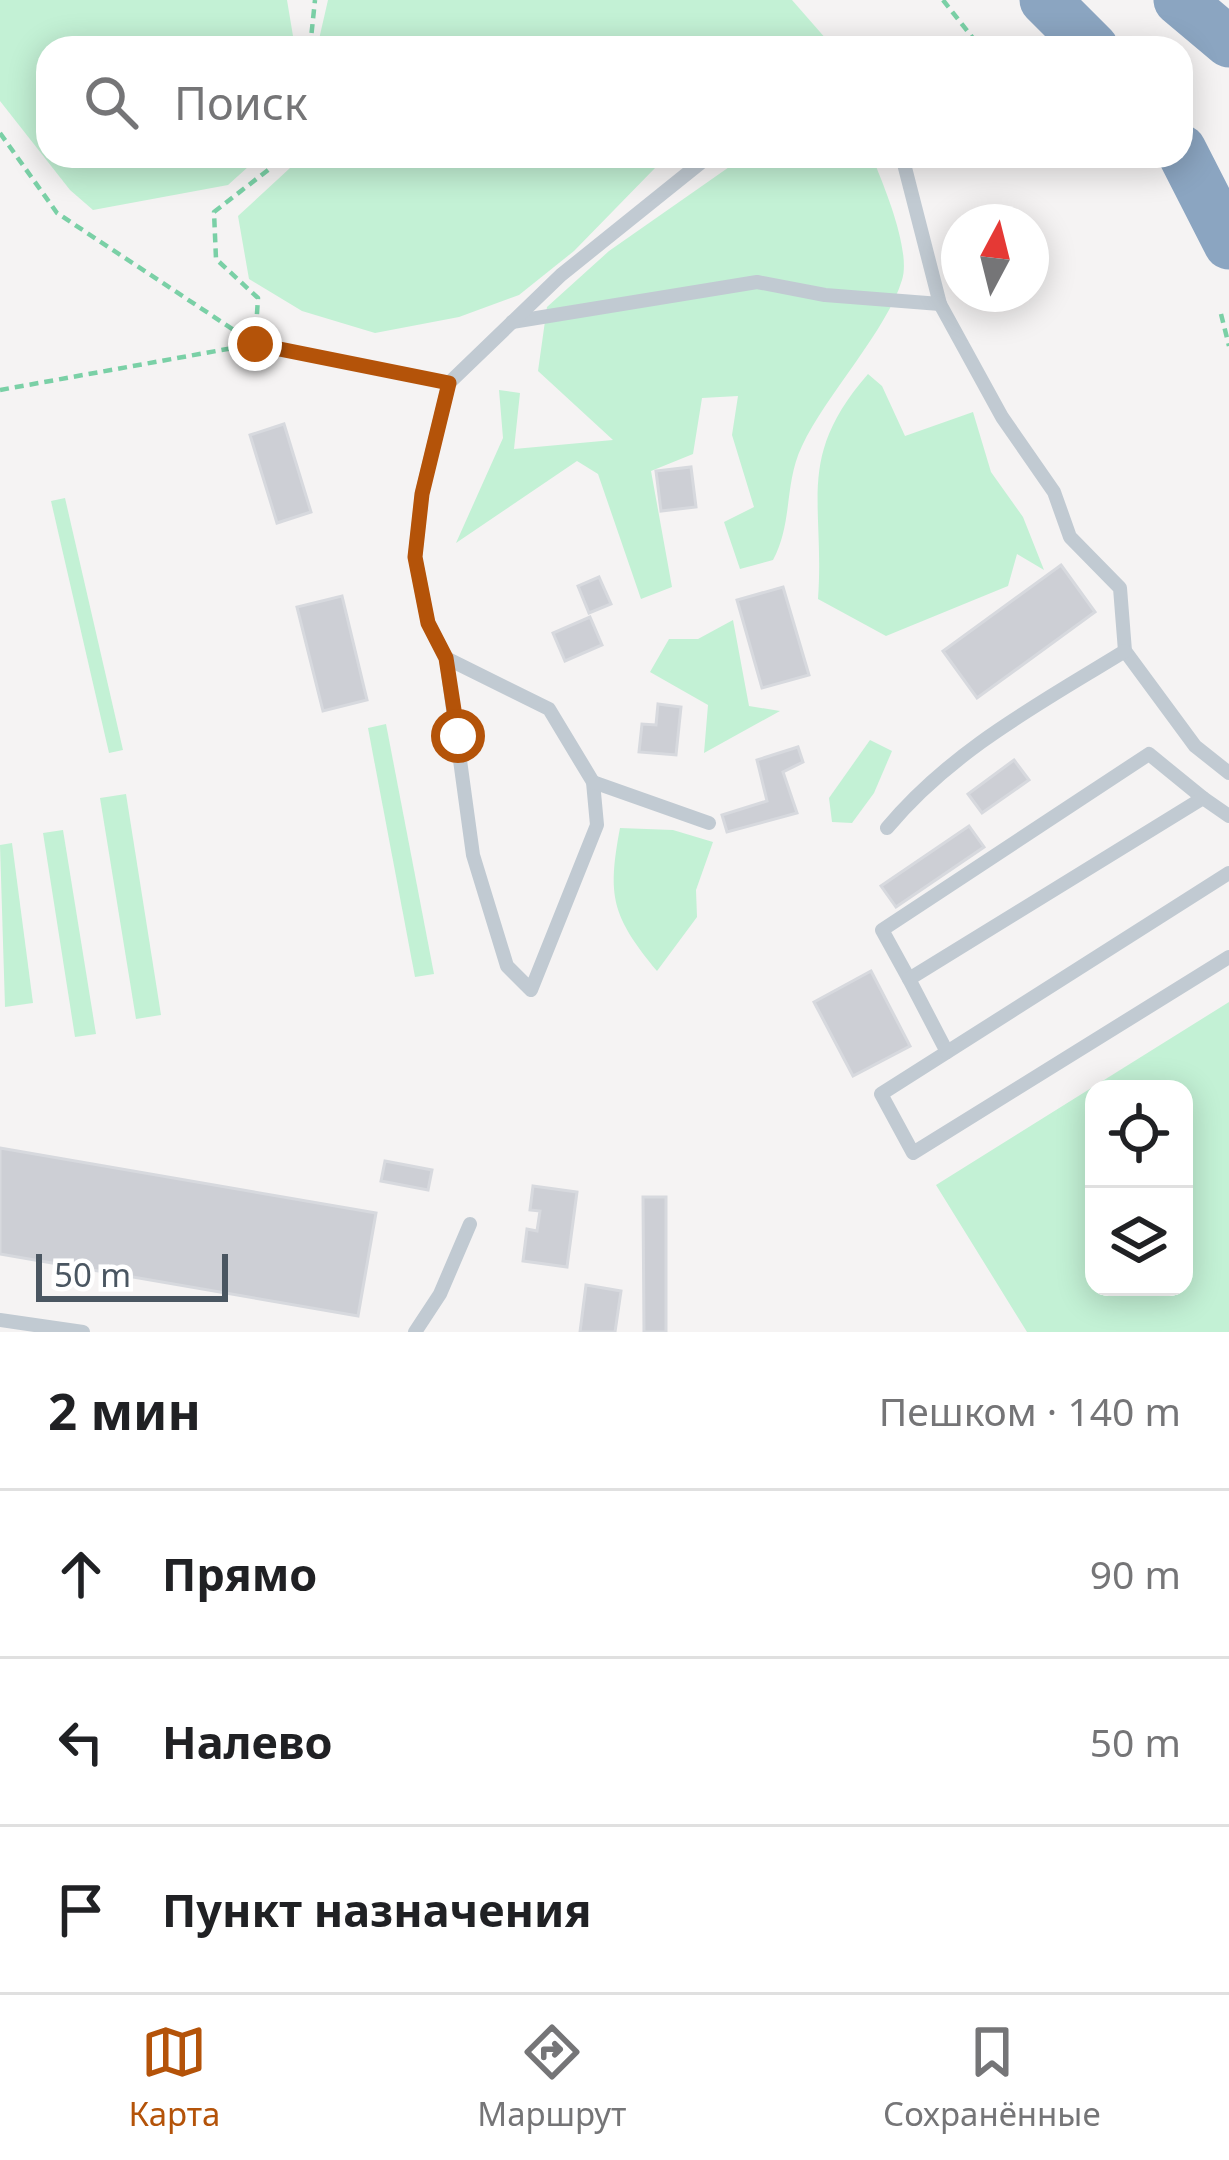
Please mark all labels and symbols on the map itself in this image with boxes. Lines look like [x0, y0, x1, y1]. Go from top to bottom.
north arrow [941, 204, 1049, 312]
route end [228, 317, 282, 371]
route start [431, 709, 485, 763]
scale bar [36, 1248, 228, 1301]

